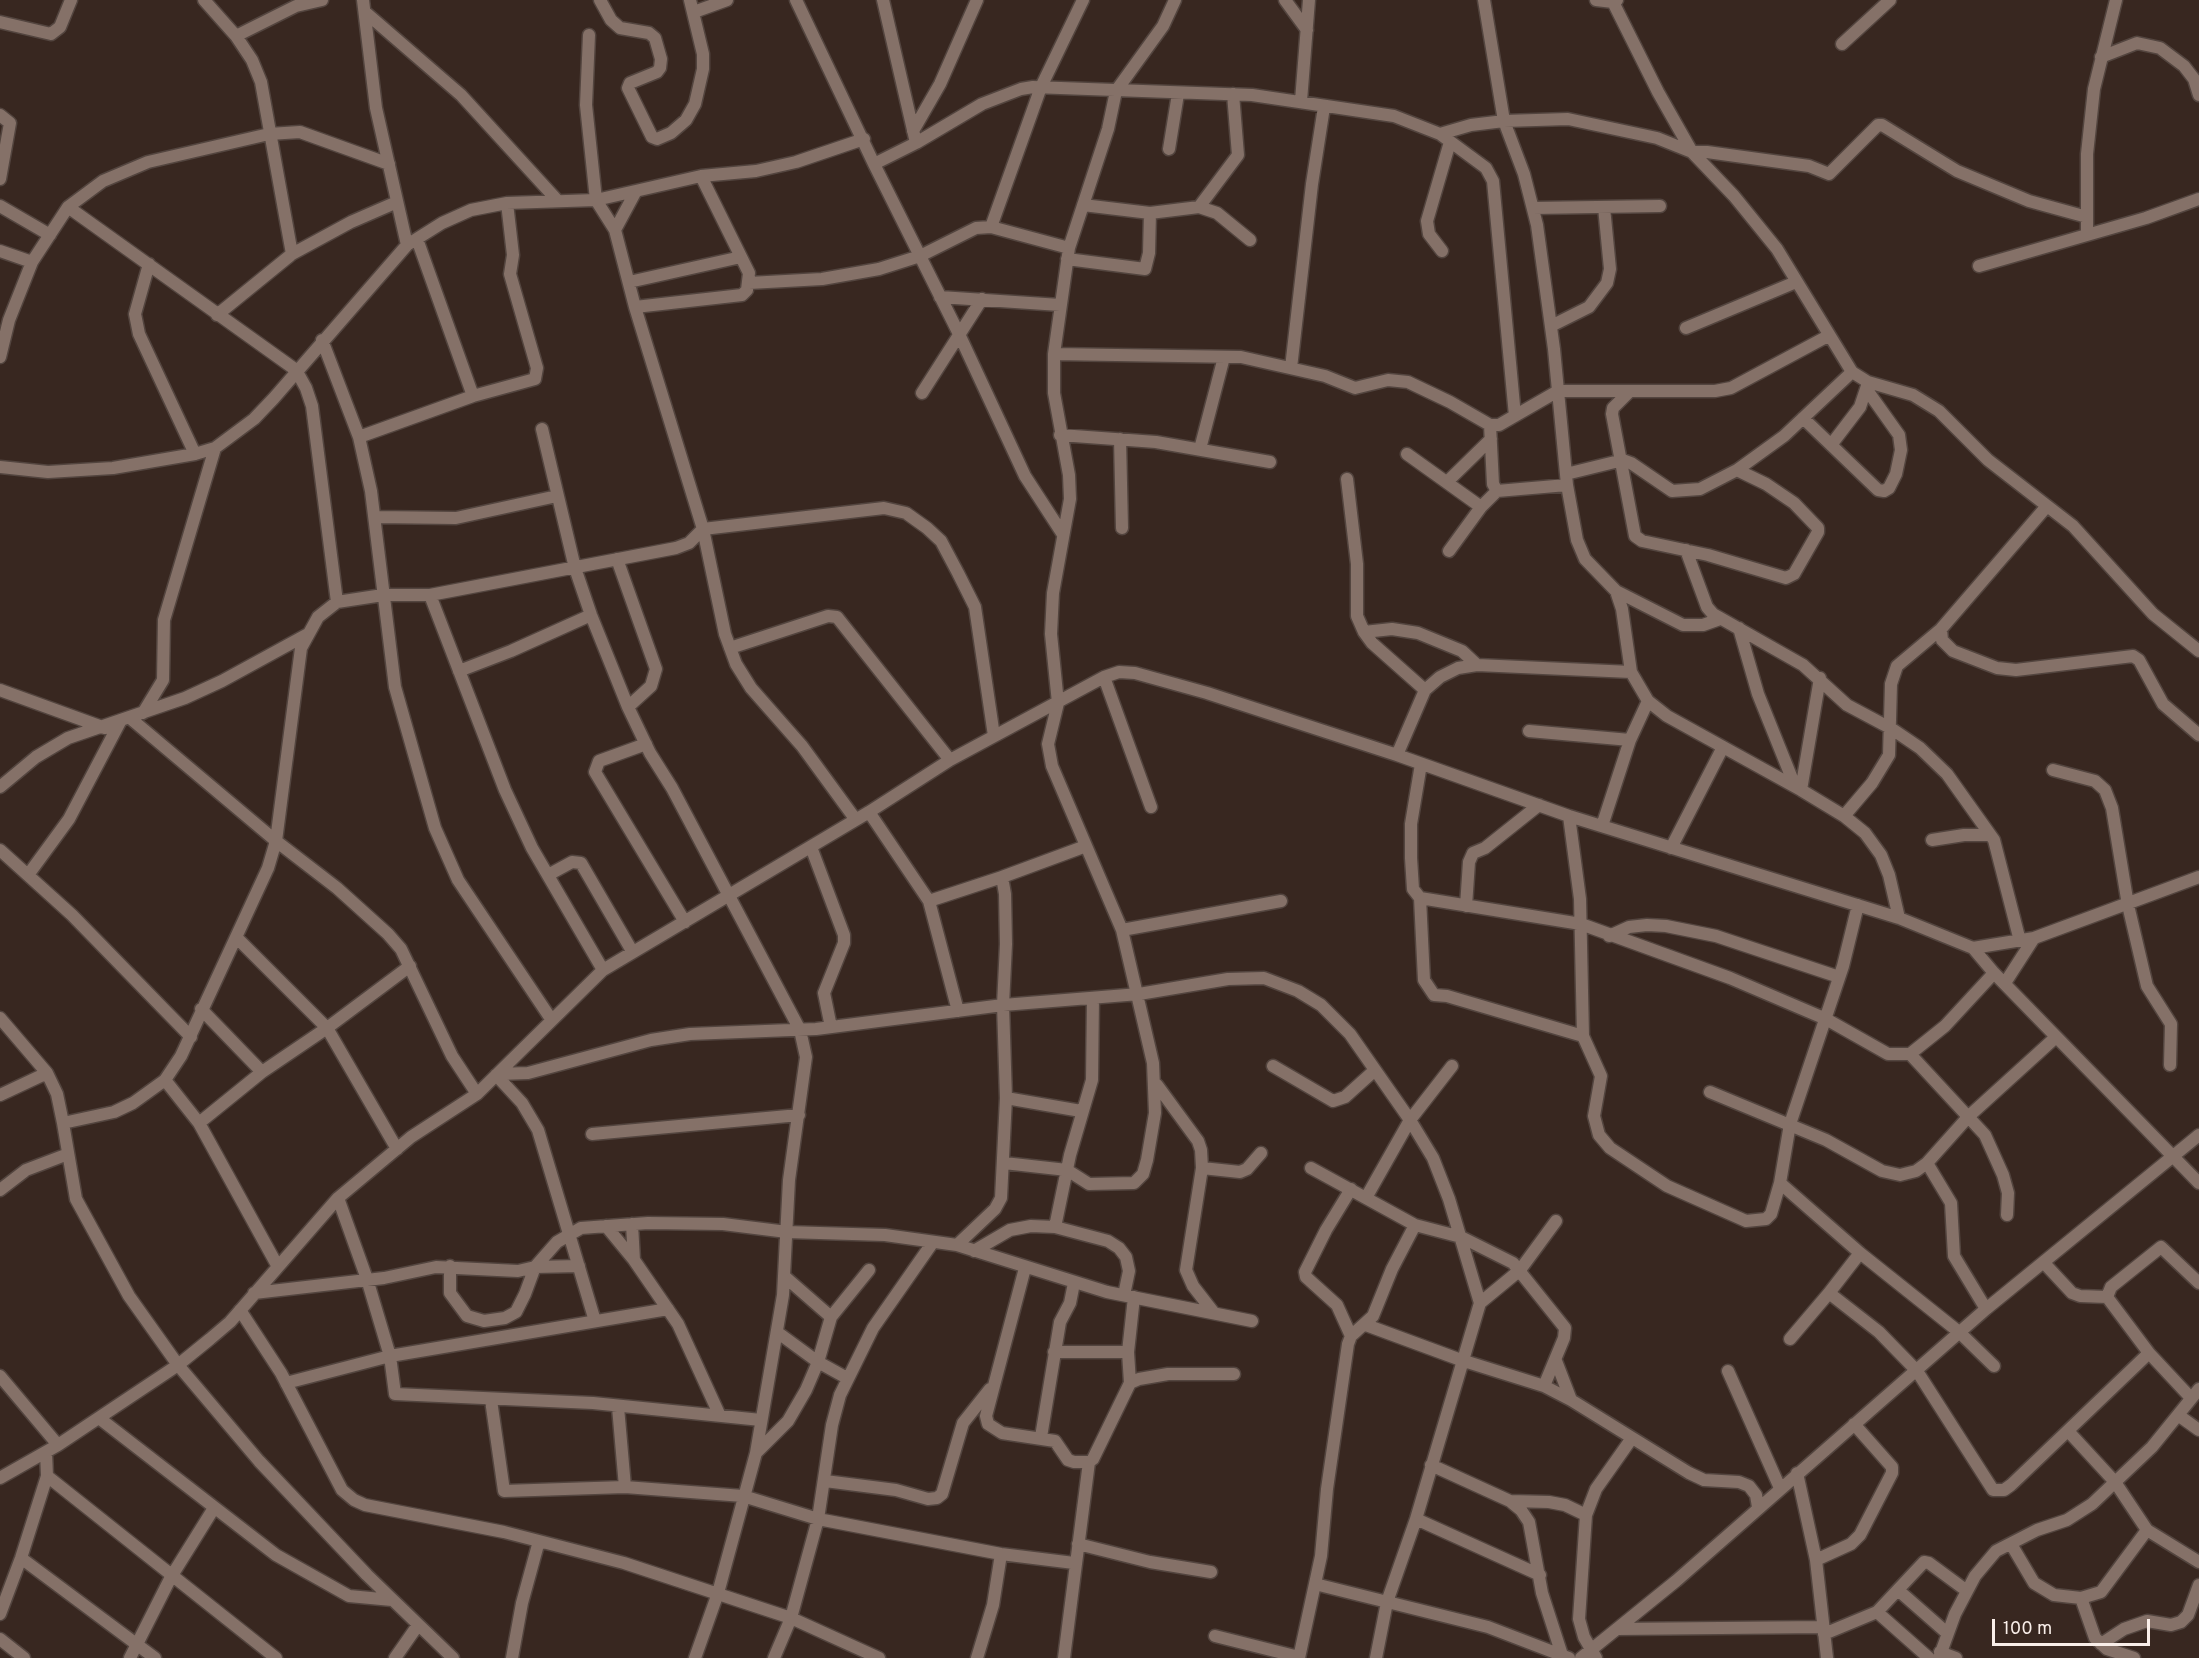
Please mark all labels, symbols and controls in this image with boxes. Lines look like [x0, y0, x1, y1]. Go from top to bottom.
scale bar [1995, 1607, 2152, 1645]
text: 100 m [2003, 1618, 2052, 1641]

